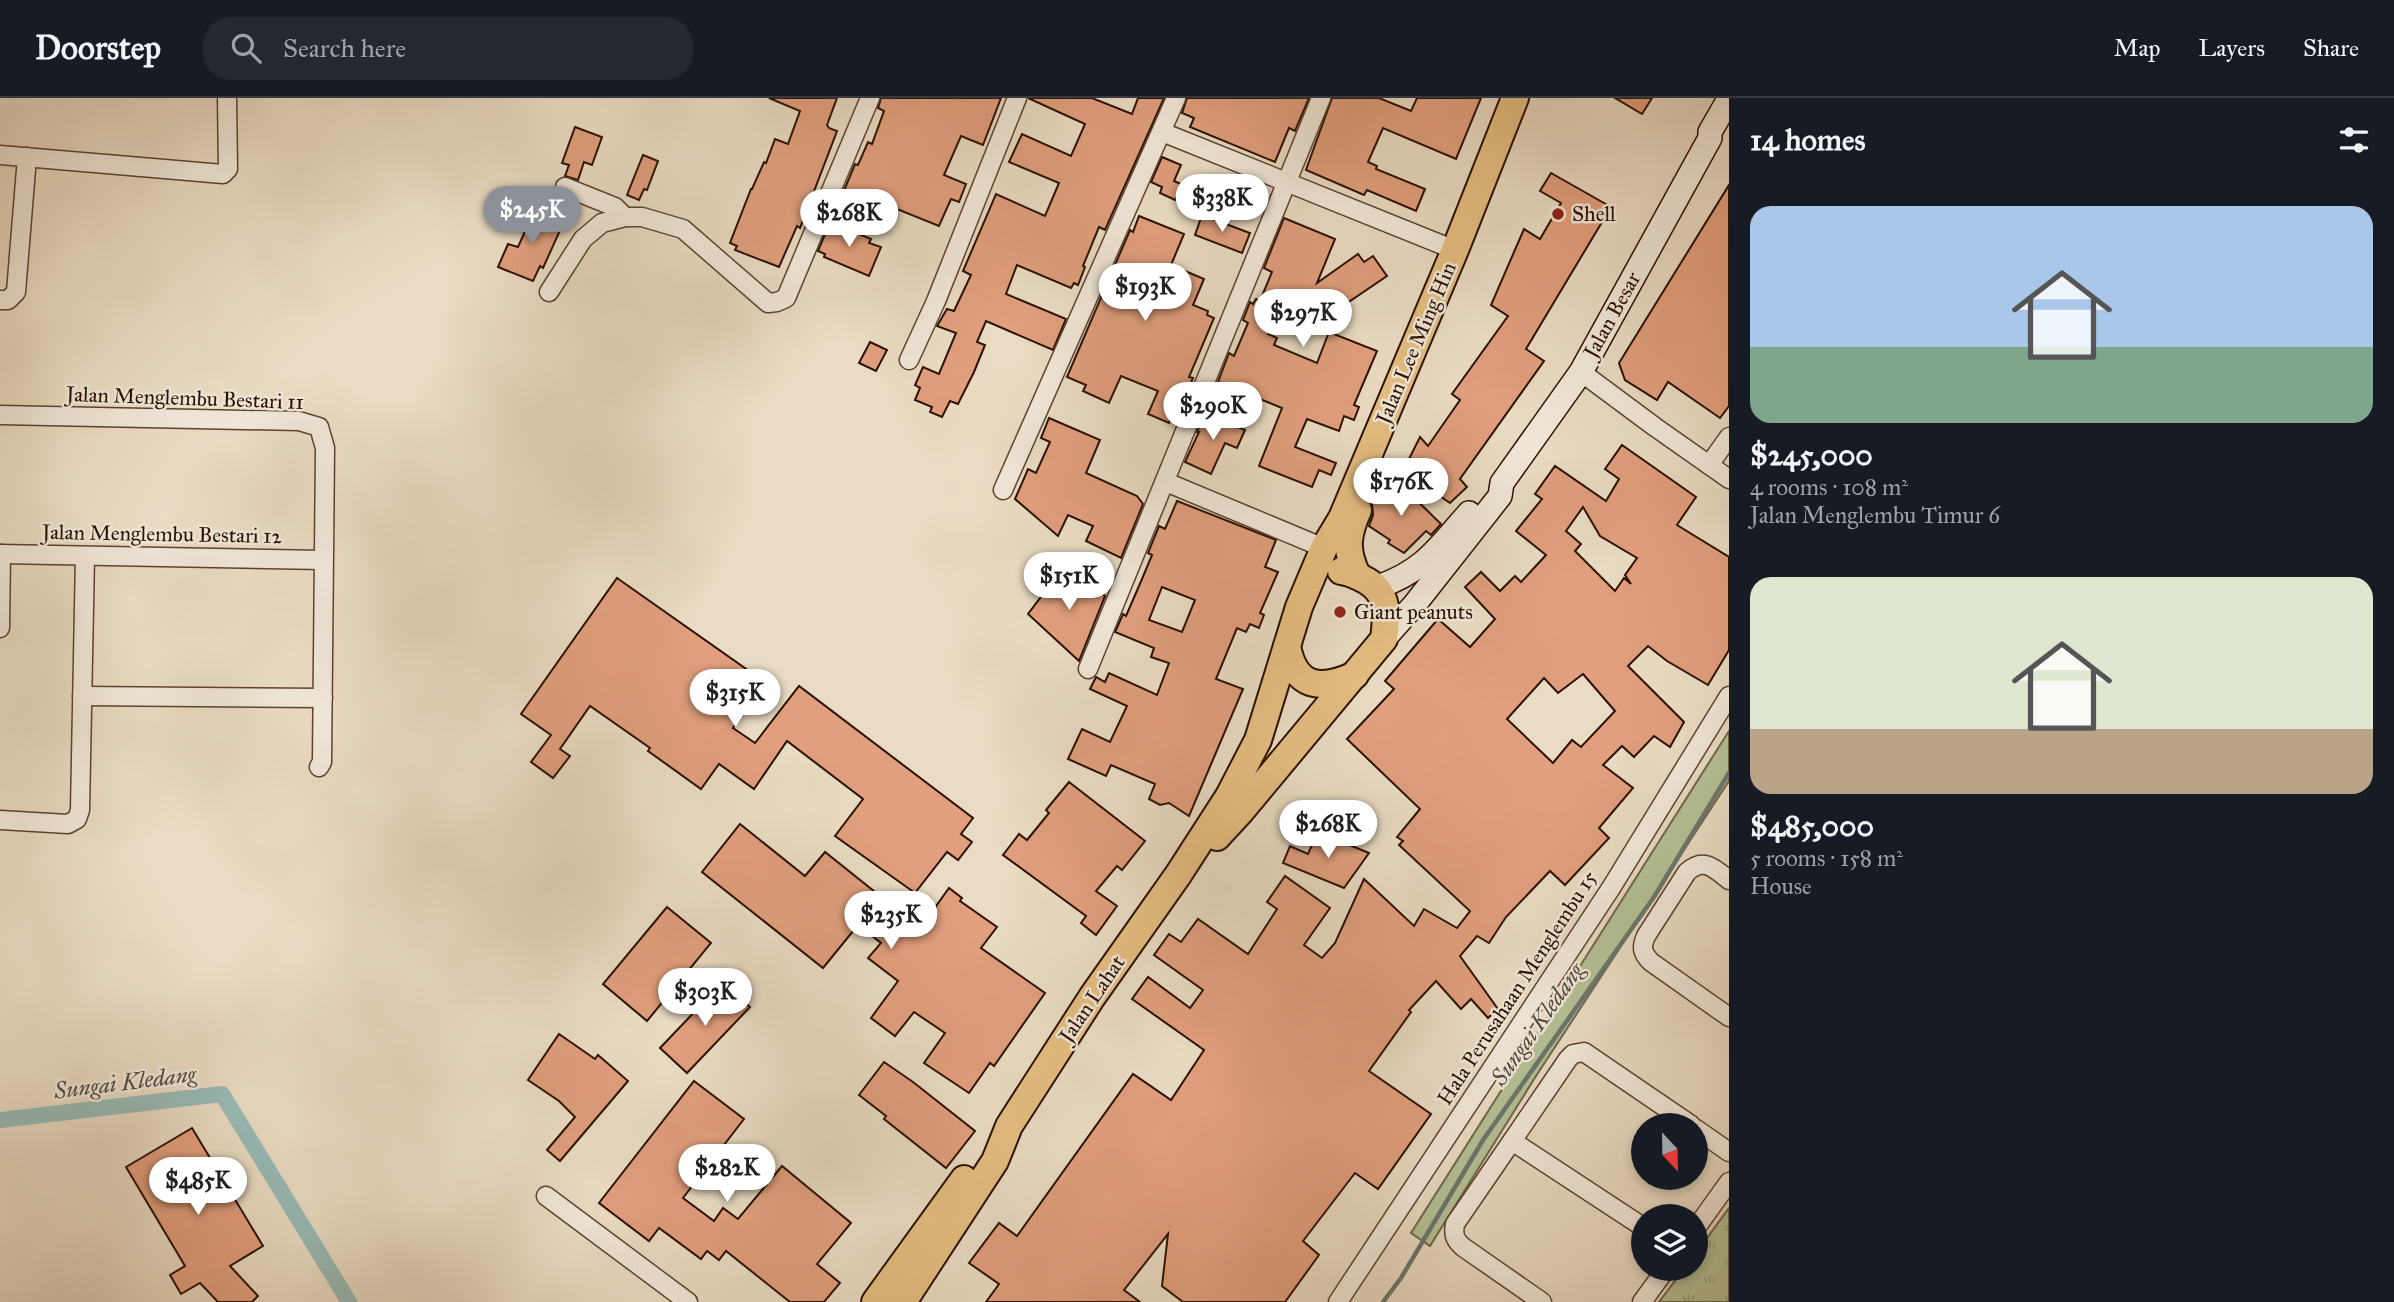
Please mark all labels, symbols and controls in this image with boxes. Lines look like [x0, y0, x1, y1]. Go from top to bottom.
search box [203, 17, 693, 80]
text: Doorstep [35, 28, 161, 68]
icon: search [227, 29, 265, 67]
text: Search here [283, 32, 406, 64]
text: Map [2114, 33, 2161, 63]
text: Layers [2199, 33, 2265, 63]
text: Share [2303, 33, 2359, 63]
icon: filters [2335, 121, 2373, 159]
text: 14 homes [1750, 122, 1865, 158]
pin: $338K [1173, 174, 1271, 234]
text: $338K [1192, 183, 1252, 211]
pin: $245K [483, 186, 581, 246]
pin: $268K [800, 190, 898, 249]
text: $245K [500, 195, 564, 223]
text: $268K [816, 198, 882, 226]
place label: Shell [1572, 201, 1616, 227]
marker: Shell [1550, 206, 1566, 222]
icon: home [1999, 252, 2125, 378]
street label: Jalan Lee Ming Hin [1369, 258, 1462, 430]
pin: $193K [1096, 264, 1194, 323]
street label: Jalan Besar [1577, 267, 1646, 364]
text: $193K [1115, 272, 1175, 300]
pin: $297K [1254, 289, 1352, 349]
text: $297K [1270, 298, 1336, 326]
street label: Jalan Menglembu Bestari 11 [64, 381, 304, 415]
pin: $290K [1164, 382, 1262, 442]
text: $290K [1179, 391, 1247, 419]
text: $245,000 [1750, 437, 1873, 473]
pin: $176K [1352, 458, 1450, 518]
text: $176K [1369, 467, 1433, 495]
text: 4 rooms · 108 m² [1750, 473, 1908, 501]
text: Jalan Menglembu Timur 6 [1750, 501, 2000, 529]
street label: Jalan Menglembu Bestari 12 [40, 519, 283, 549]
pin: $151K [1020, 552, 1118, 612]
text: $151K [1040, 561, 1098, 589]
place label: Giant peanuts [1354, 599, 1473, 625]
marker: Giant peanuts [1332, 604, 1348, 620]
icon: home [1999, 623, 2125, 749]
pin: $315K [686, 670, 784, 729]
text: $315K [706, 678, 764, 706]
pin: $268K [1279, 800, 1377, 860]
text: $485,000 [1750, 808, 1874, 844]
text: $268K [1295, 809, 1361, 837]
text: 5 rooms · 158 m² [1750, 844, 1903, 872]
street label: Hala Perusahaan Menglembu 15 [1431, 866, 1603, 1110]
text: House [1750, 872, 1812, 900]
pin: $235K [842, 892, 940, 951]
text: $235K [860, 900, 922, 928]
street label: Jalan Lahat [1052, 950, 1131, 1049]
water label: Sungai Kledang [1484, 956, 1590, 1091]
pin: $303K [656, 968, 754, 1028]
text: $303K [674, 977, 736, 1005]
water label: Sungai Kledang [51, 1059, 199, 1105]
north arrow [1631, 1113, 1708, 1190]
map controls [1631, 1113, 1708, 1281]
pin: $282K [678, 1144, 776, 1204]
text: $282K [694, 1153, 760, 1181]
pin: $485K [149, 1158, 247, 1217]
text: $485K [165, 1166, 231, 1194]
button: layers [1631, 1204, 1708, 1281]

